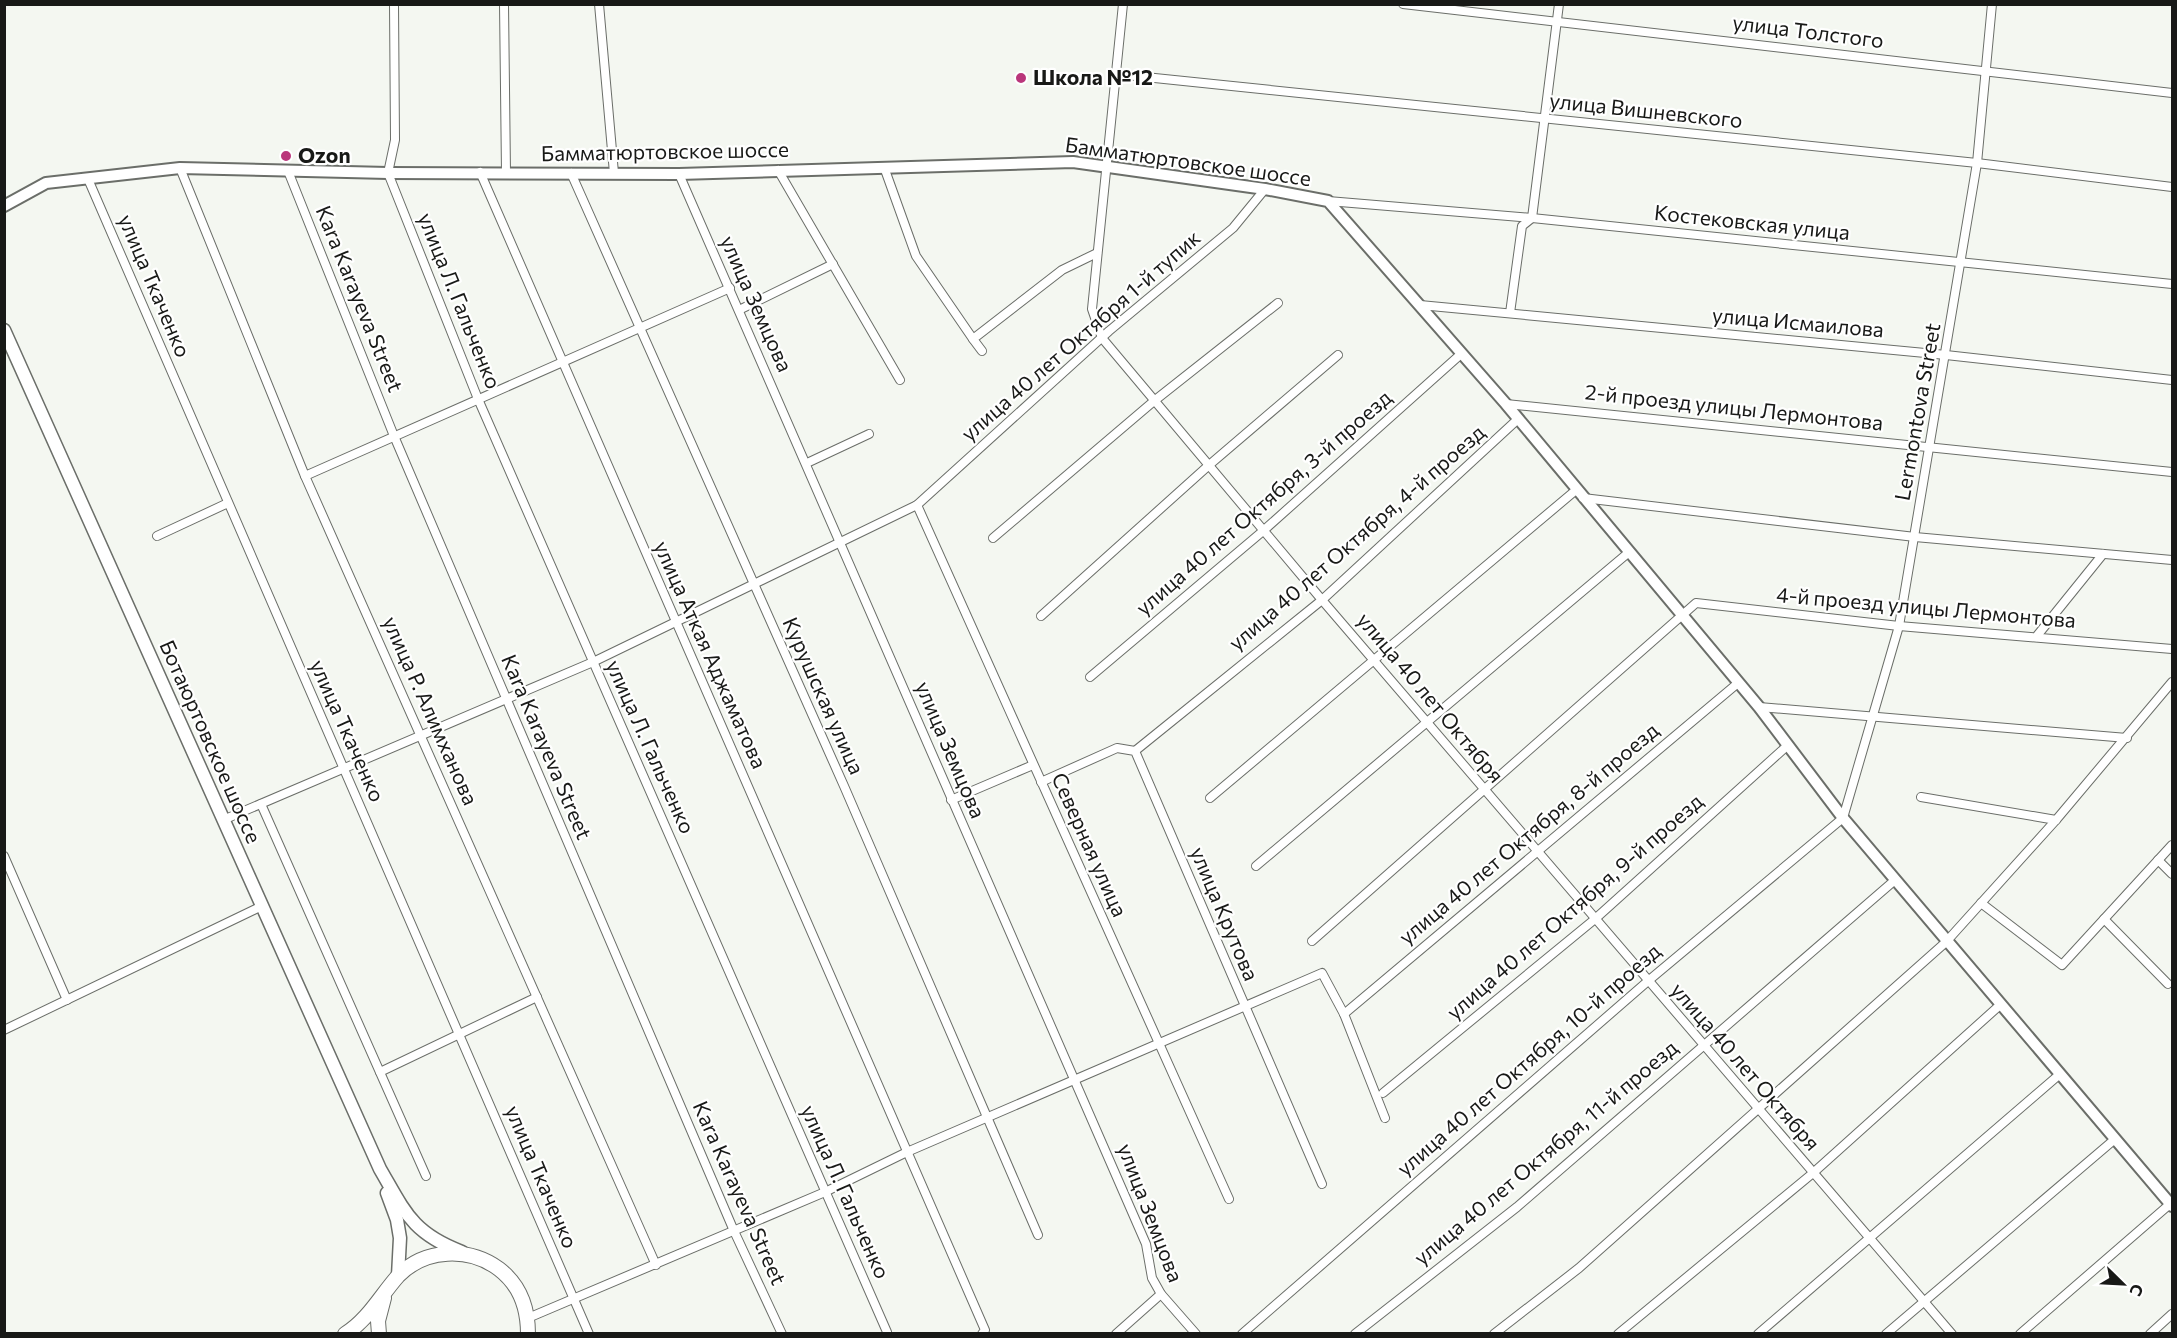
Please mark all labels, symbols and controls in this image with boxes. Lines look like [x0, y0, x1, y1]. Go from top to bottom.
street label: улица Толстого [1731, 9, 1885, 52]
place label: Школа №12 [1033, 64, 1153, 89]
marker: Школа №12 [1014, 71, 1028, 85]
street label: улица Вишневского [1548, 87, 1744, 132]
street label: Бамматюртовское шоссе [1064, 131, 1313, 190]
street label: Бамматюртовское шоссе [541, 136, 789, 165]
place label: Ozon [298, 142, 351, 167]
marker: Ozon [279, 149, 293, 163]
street label: Костековская улица [1653, 199, 1851, 244]
street label: Kara Karayeva Street [312, 202, 409, 395]
street label: улица Л. Гальченко [414, 209, 507, 392]
street label: улица Ткаченко [114, 210, 197, 361]
street label: улица 40 лет Октября 1-й тупик [956, 224, 1205, 445]
street label: улица Земцова [716, 231, 799, 375]
street label: улица Исмаилова [1711, 302, 1885, 341]
street label: Lermontova Street [1889, 321, 1944, 503]
street label: 2-й проезд улицы Лермонтова [1584, 378, 1884, 435]
street label: улица 40 лет Октября, 3-й проезд [1130, 384, 1396, 620]
street label: улица 40 лет Октября, 4-й проезд [1223, 419, 1489, 655]
street label: улица Аткая Аджаматова [650, 537, 773, 772]
street label: 4-й проезд улицы Лермонтова [1775, 581, 2077, 632]
street label: улица 40 лет Октября [1353, 607, 1510, 787]
street label: улица Р. Алимханова [379, 612, 484, 809]
street label: Курушская улица [778, 613, 870, 778]
street label: Ботаюртовское шоссе [155, 636, 267, 847]
street label: Kara Karayeva Street [497, 650, 598, 843]
street label: улица Ткаченко [306, 656, 391, 805]
street label: улица Л. Гальченко [602, 656, 701, 837]
street label: улица Земцова [911, 677, 991, 822]
street label: улица 40 лет Октября, 8-й проезд [1393, 717, 1663, 949]
street label: Северная улица [1047, 768, 1133, 920]
street label: улица 40 лет Октября, 9-й проезд [1441, 788, 1707, 1024]
street label: улица Крутова [1186, 843, 1265, 984]
street label: улица 40 лет Октября, 10-й проезд [1391, 938, 1665, 1180]
street label: улица 40 лет Октября [1666, 977, 1826, 1155]
street label: улица 40 лет Октября, 11-й проезд [1408, 1034, 1682, 1270]
street label: Kara Karayeva Street [689, 1097, 792, 1288]
street label: улица Ткаченко [501, 1101, 584, 1252]
street label: улица Л. Гальченко [797, 1101, 896, 1282]
street label: улица Земцова [1114, 1140, 1189, 1285]
north arrow [2093, 1254, 2153, 1314]
text: С [2126, 1281, 2148, 1299]

